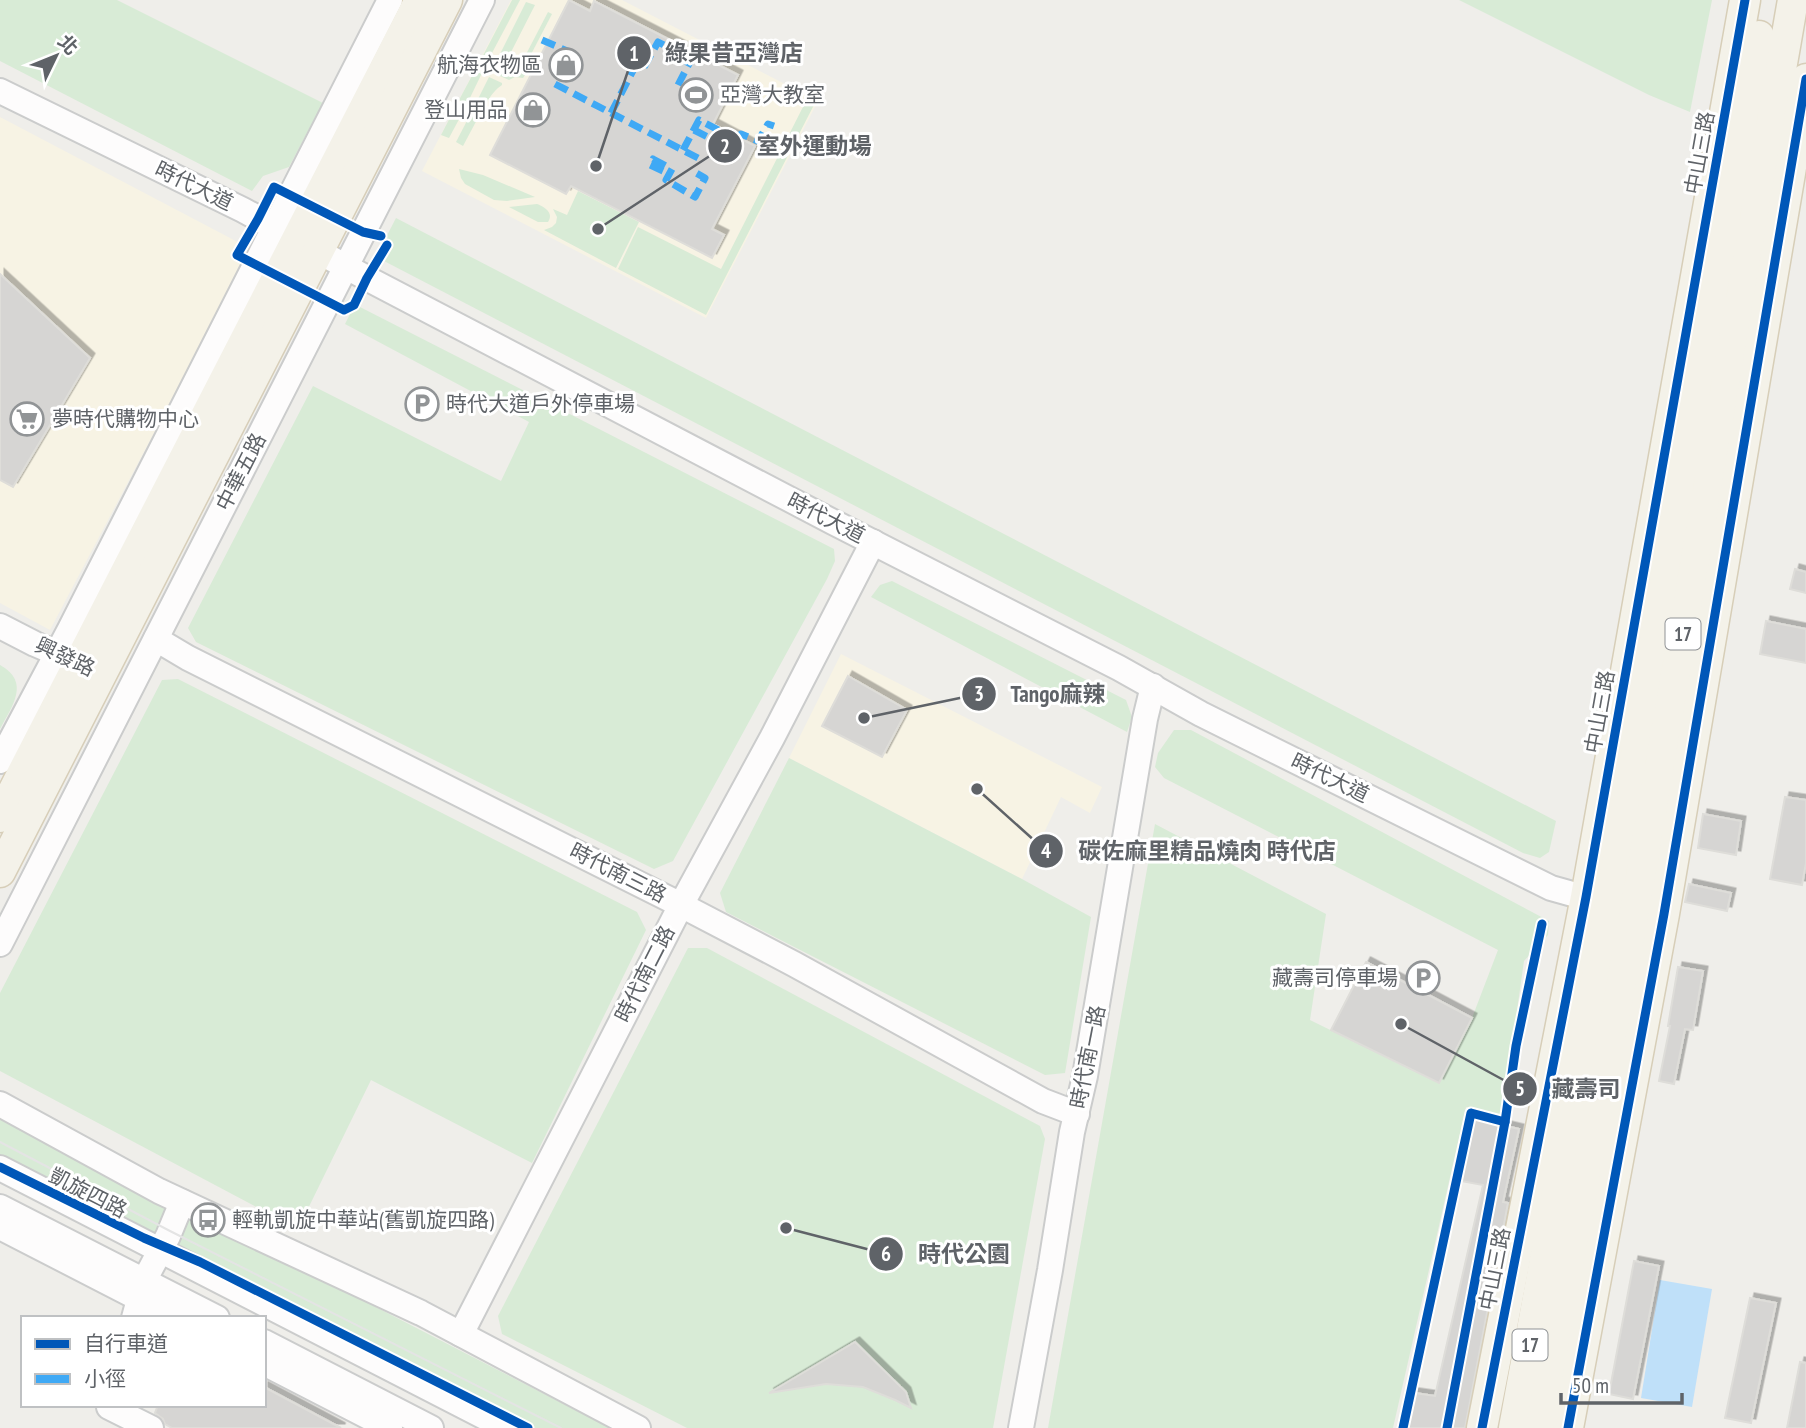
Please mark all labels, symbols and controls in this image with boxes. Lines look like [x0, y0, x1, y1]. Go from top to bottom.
north arrow [21, 21, 91, 91]
text: 北 [53, 29, 84, 60]
callout: 綠果昔亞灣店 [616, 31, 817, 75]
text: 綠果昔亞灣店 [665, 38, 803, 67]
text: 1 [629, 40, 639, 67]
shop icon: 航海衣物區 [547, 46, 585, 84]
place label: 航海衣物區 [437, 51, 542, 78]
sports icon: 亞灣大教室 [677, 76, 715, 114]
place label: 亞灣大教室 [720, 81, 825, 108]
shop icon: 登山用品 [514, 91, 552, 129]
place label: 登山用品 [424, 96, 508, 123]
street label: 中山三路 [1679, 109, 1720, 197]
callout: 室外運動場 [708, 124, 886, 168]
text: 室外運動場 [757, 131, 872, 160]
text: 2 [720, 133, 730, 160]
street label: 時代大道 [151, 155, 238, 216]
parking icon: 時代大道戶外停車場 [403, 385, 441, 423]
place label: 時代大道戶外停車場 [446, 390, 635, 417]
supermarket icon: 夢時代購物中心 [8, 400, 46, 438]
place label: 夢時代購物中心 [52, 405, 199, 432]
street label: 中華五路 [209, 428, 272, 515]
street label: 時代大道 [783, 486, 870, 549]
road number: 17 [1666, 618, 1700, 650]
street label: 興發路 [31, 631, 99, 682]
street label: 中山三路 [1579, 668, 1620, 756]
callout: Tango麻辣 [962, 672, 1120, 716]
text: Tango麻辣 [1010, 679, 1106, 708]
text: 3 [974, 680, 984, 707]
street label: 時代大道 [1287, 747, 1374, 808]
callout: 碳佐麻里精品燒肉 時代店 [1029, 829, 1350, 873]
text: 碳佐麻里精品燒肉 時代店 [1078, 836, 1336, 865]
street label: 時代南三路 [565, 837, 671, 908]
text: 4 [1041, 837, 1051, 864]
street label: 時代南二路 [609, 921, 680, 1027]
parking icon: 藏壽司停車場 [1404, 959, 1442, 997]
place label: 藏壽司停車場 [1272, 964, 1398, 991]
street label: 時代南一路 [1064, 1003, 1111, 1111]
callout: 藏壽司 [1502, 1067, 1634, 1111]
text: 藏壽司 [1552, 1074, 1621, 1103]
text: 5 [1515, 1075, 1525, 1102]
street label: 凱旋四路 [45, 1161, 132, 1224]
bus stop icon: 輕軌凱旋中華站(舊凱旋四路) [189, 1201, 227, 1239]
place label: 輕軌凱旋中華站(舊凱旋四路) [232, 1206, 494, 1233]
street label: 中山三路 [1473, 1225, 1516, 1313]
callout: 時代公園 [869, 1232, 1024, 1276]
text: 時代公園 [918, 1239, 1010, 1268]
text: 6 [881, 1240, 891, 1267]
legend [21, 1316, 266, 1407]
text: 自行車道 [84, 1330, 168, 1357]
road number: 17 [1512, 1330, 1548, 1360]
scale bar [1561, 1362, 1682, 1406]
text: 小徑 [84, 1365, 126, 1392]
text: 50 m [1572, 1372, 1609, 1399]

